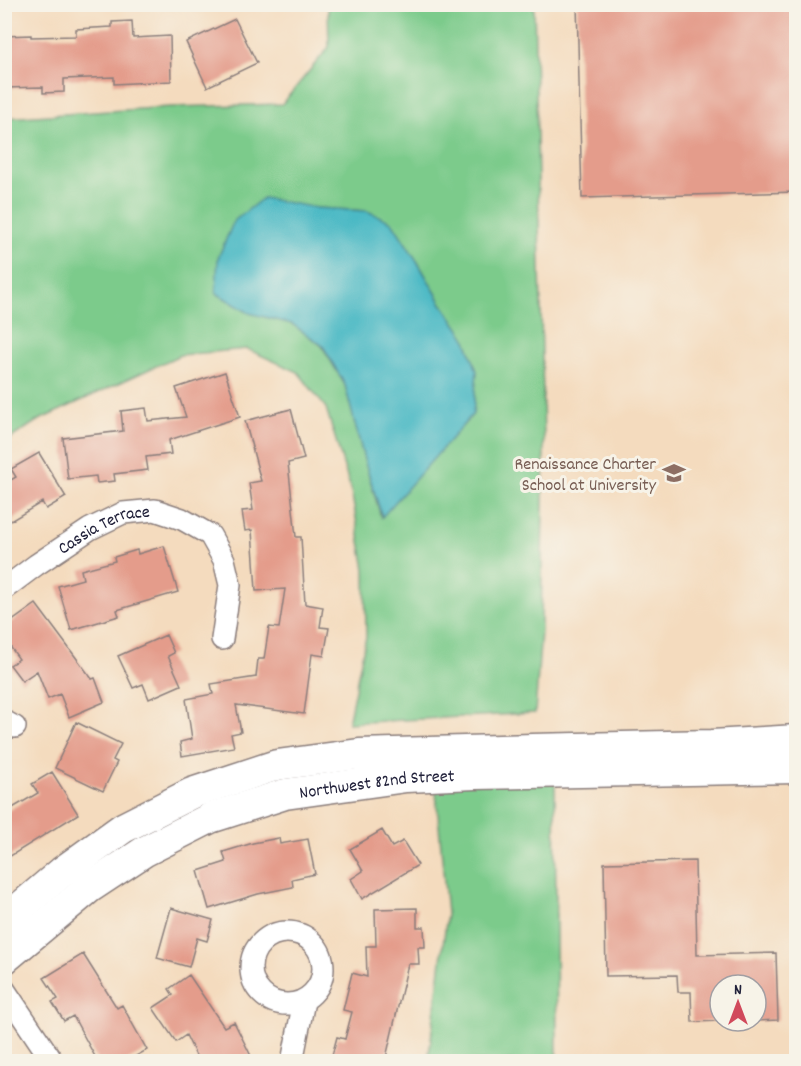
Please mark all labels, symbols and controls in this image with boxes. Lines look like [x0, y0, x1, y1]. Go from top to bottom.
place label: Renaissance Charter School at University [515, 453, 657, 499]
school or university icon: Renaissance Charter School at University [661, 460, 687, 486]
street label: Cassia Terrace [54, 501, 151, 562]
street label: Northwest 82nd Street [298, 765, 455, 807]
north arrow [708, 973, 768, 1033]
text: N [734, 979, 742, 1002]

